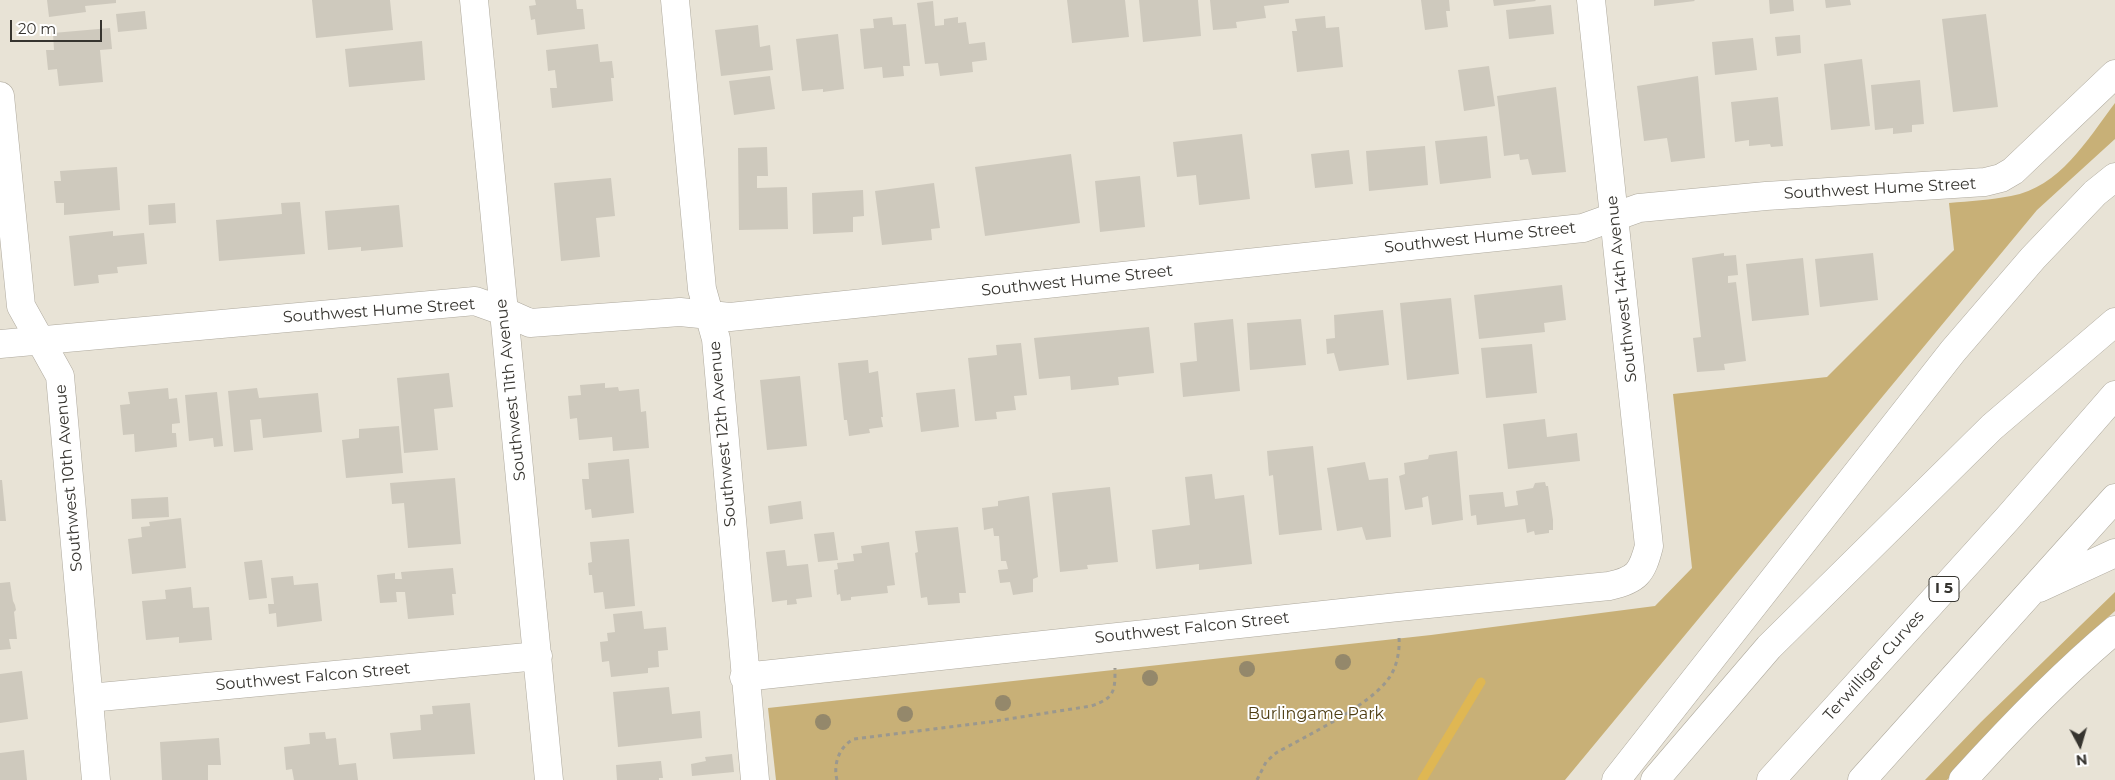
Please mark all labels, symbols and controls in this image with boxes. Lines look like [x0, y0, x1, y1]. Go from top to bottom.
scale bar [12, 10, 105, 42]
text: 20 m [18, 19, 56, 38]
street label: Southwest Hume Street [1783, 174, 1977, 204]
street label: Southwest 14th Avenue [1603, 195, 1641, 383]
street label: Southwest Hume Street [1383, 218, 1577, 258]
street label: Southwest Hume Street [980, 261, 1174, 301]
street label: Southwest Hume Street [282, 295, 476, 327]
street label: Southwest 11th Avenue [492, 298, 530, 482]
street label: Southwest 12th Avenue [705, 340, 741, 528]
street label: Southwest 10th Avenue [51, 383, 87, 573]
road number: I 5 [1929, 576, 1959, 602]
street label: Terwilliger Curves [1820, 607, 1928, 725]
street label: Southwest Falcon Street [1094, 608, 1290, 648]
street label: Southwest Falcon Street [215, 659, 411, 695]
park label: Burlingame Park [1248, 704, 1384, 724]
north arrow [2055, 720, 2105, 770]
text: N [2075, 750, 2088, 769]

